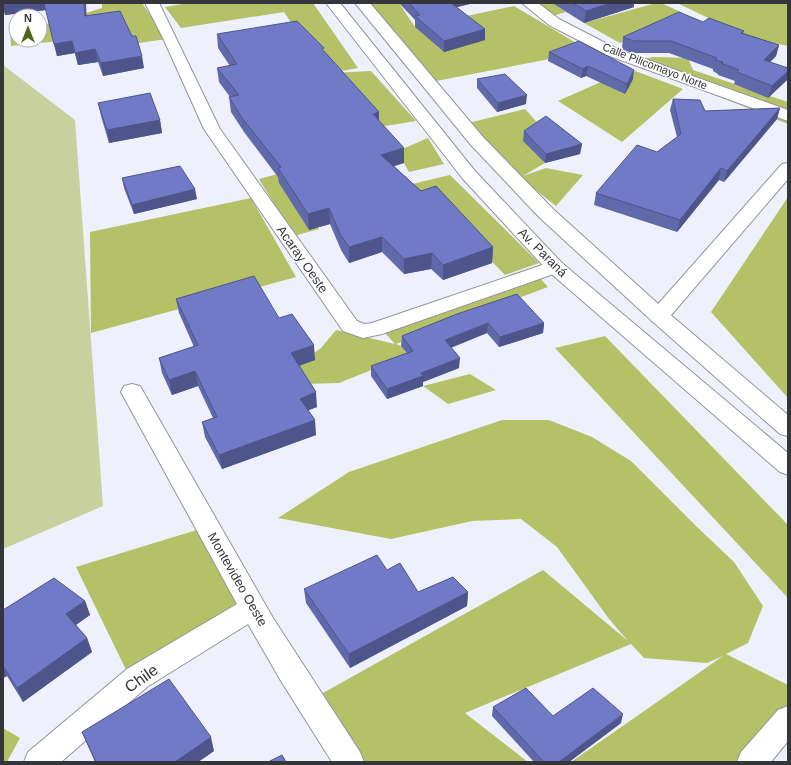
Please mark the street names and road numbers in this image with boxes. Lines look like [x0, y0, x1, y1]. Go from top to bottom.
street label: Calle Pilicomayo Norte [601, 40, 709, 92]
street label: Acaray Oeste [274, 223, 331, 296]
street label: Av. Paraná [515, 225, 571, 281]
street label: Montevideo Oeste [205, 530, 270, 629]
street label: Chile [121, 661, 161, 696]

